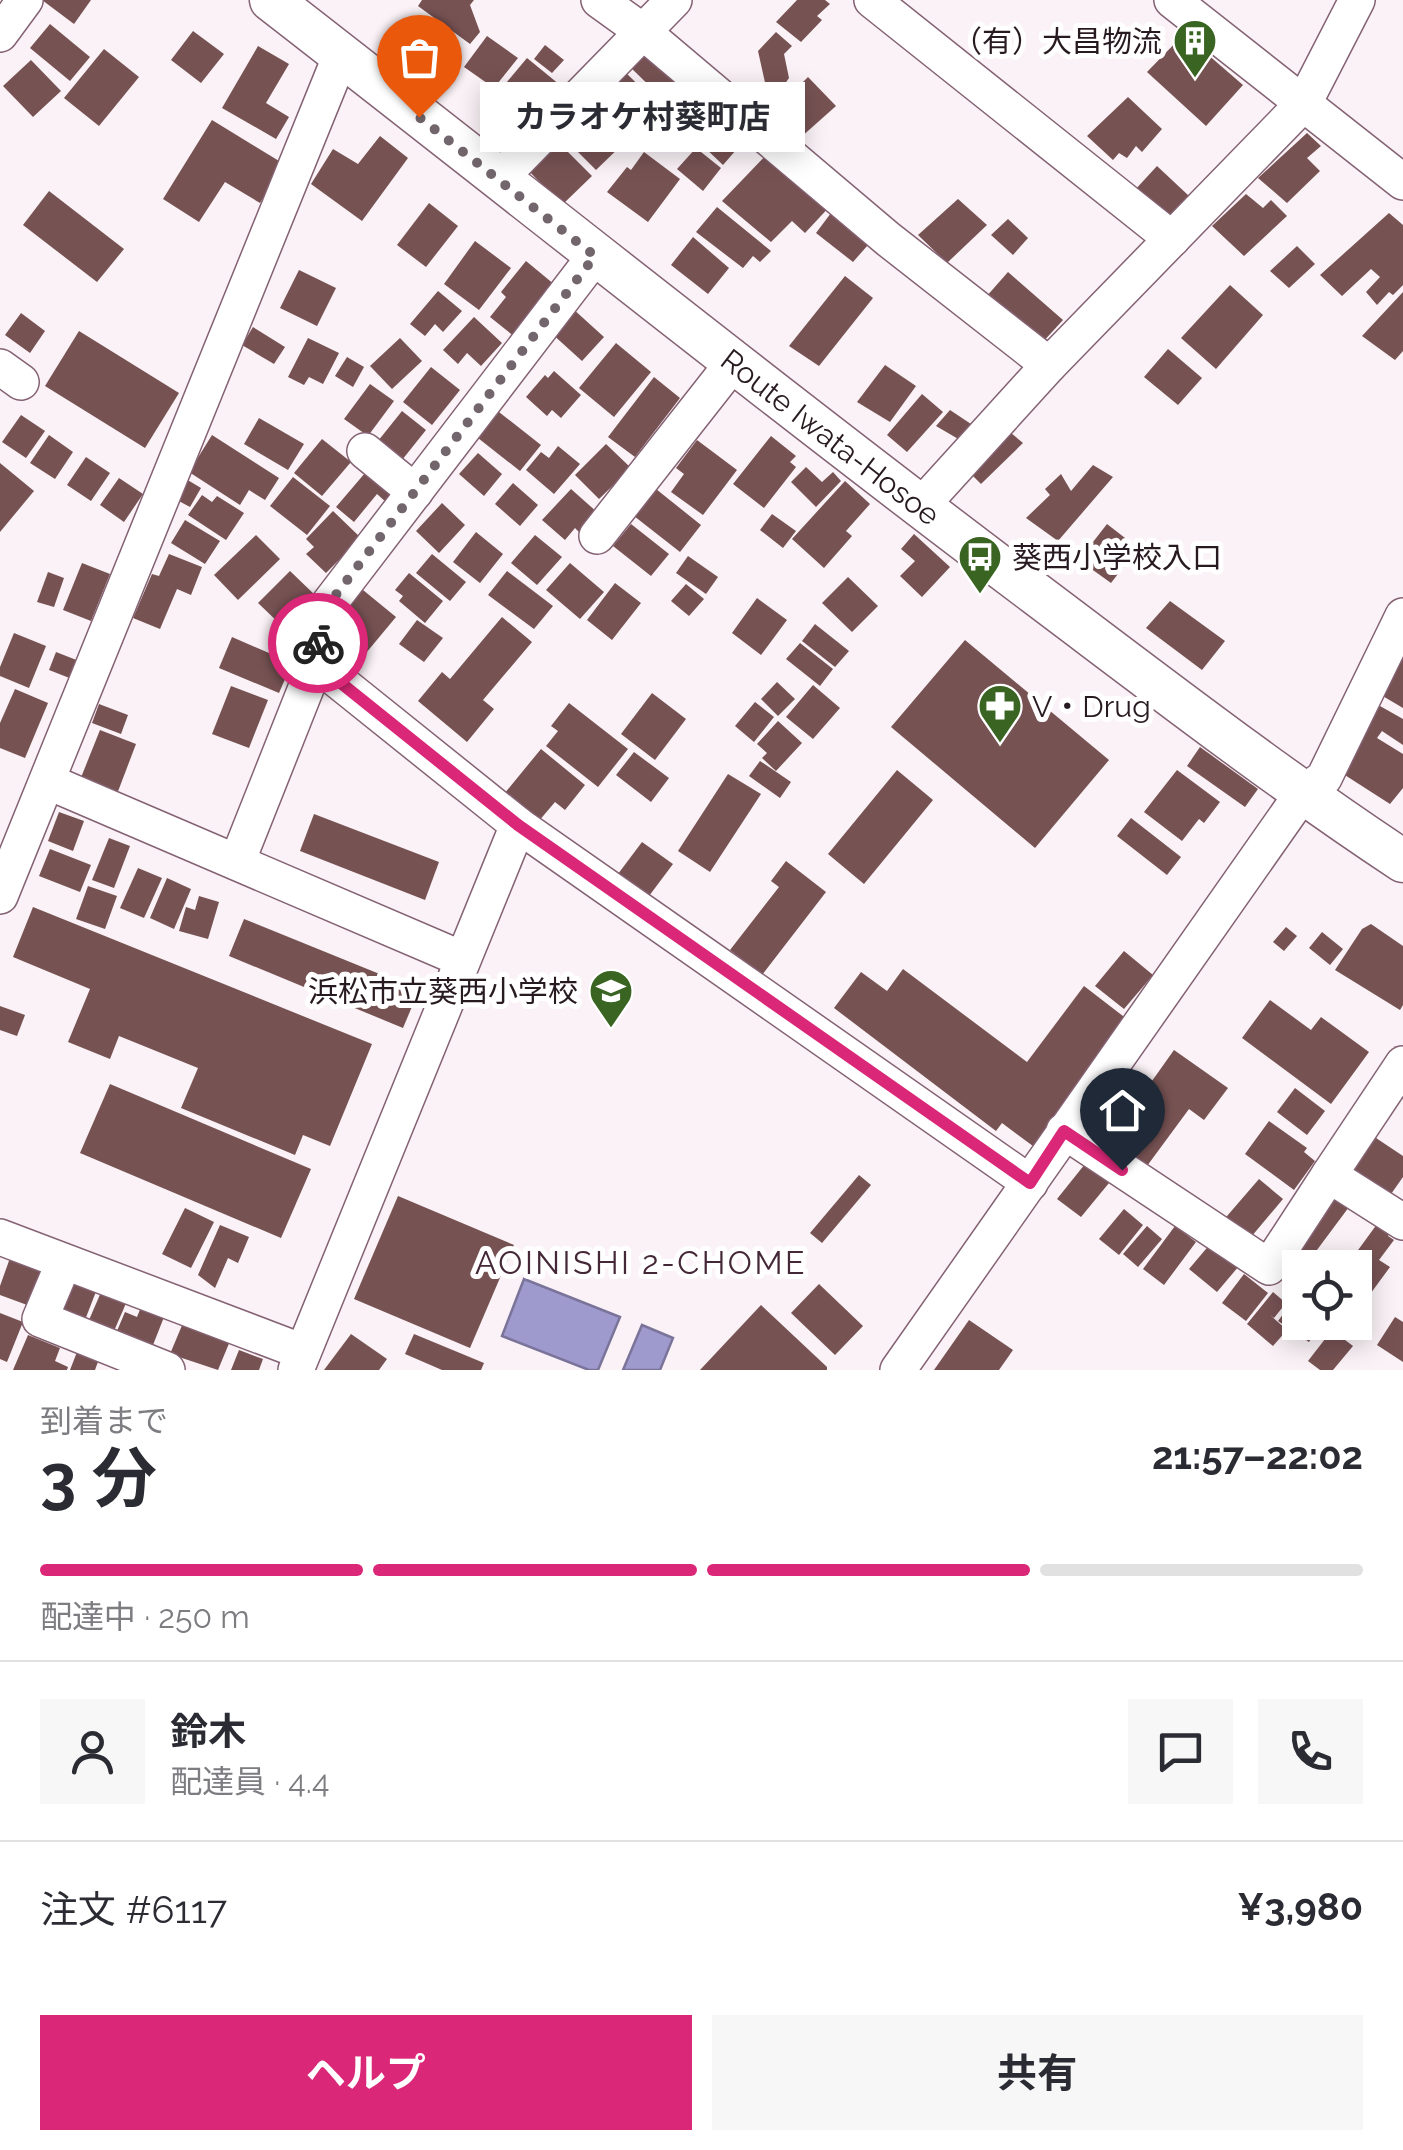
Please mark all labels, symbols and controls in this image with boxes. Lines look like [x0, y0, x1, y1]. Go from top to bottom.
pin [377, 15, 462, 118]
building icon: （有）大昌物流 [1172, 18, 1218, 79]
place label: （有）大昌物流 [952, 24, 1162, 59]
icon: bag [392, 30, 447, 85]
callout: カラオケ村葵町店 [479, 82, 804, 152]
text: カラオケ村葵町店 [514, 98, 771, 135]
street label: Route Iwata-Hosoe [715, 342, 947, 532]
bus stop icon: 葵西小学校入口 [957, 534, 1003, 595]
place label: 葵西小学校入口 [1012, 540, 1222, 575]
courier [268, 593, 368, 693]
icon: bike [291, 616, 346, 671]
pharmacy icon: V・Drug [977, 683, 1023, 744]
place label: V・Drug [1032, 689, 1151, 724]
school or university icon: 浜松市立葵西小学校 [588, 968, 634, 1029]
place label: 浜松市立葵西小学校 [308, 974, 578, 1009]
pin [1080, 1068, 1165, 1171]
icon: home [1095, 1083, 1150, 1138]
district label: AOINISHI 2-CHOME [475, 1244, 807, 1281]
map controls [1282, 1250, 1372, 1340]
button: locate [1282, 1250, 1372, 1340]
text: 到着まで [40, 1402, 168, 1439]
text: 21:57–22:02 [1152, 1433, 1363, 1478]
text: 3 分 [40, 1440, 157, 1516]
text: 配達中 · 250 m [40, 1598, 250, 1635]
button: person [40, 1699, 145, 1804]
button: chat [1128, 1699, 1233, 1804]
button: phone [1258, 1699, 1363, 1804]
text: 鈴木 [170, 1709, 246, 1754]
text: 配達員 · 4.4 [170, 1763, 329, 1800]
text: ¥3,980 [1237, 1884, 1363, 1929]
text: 注文 #6117 [40, 1887, 227, 1932]
button: ヘルプ [40, 2015, 692, 2130]
button: 共有 [712, 2015, 1363, 2130]

